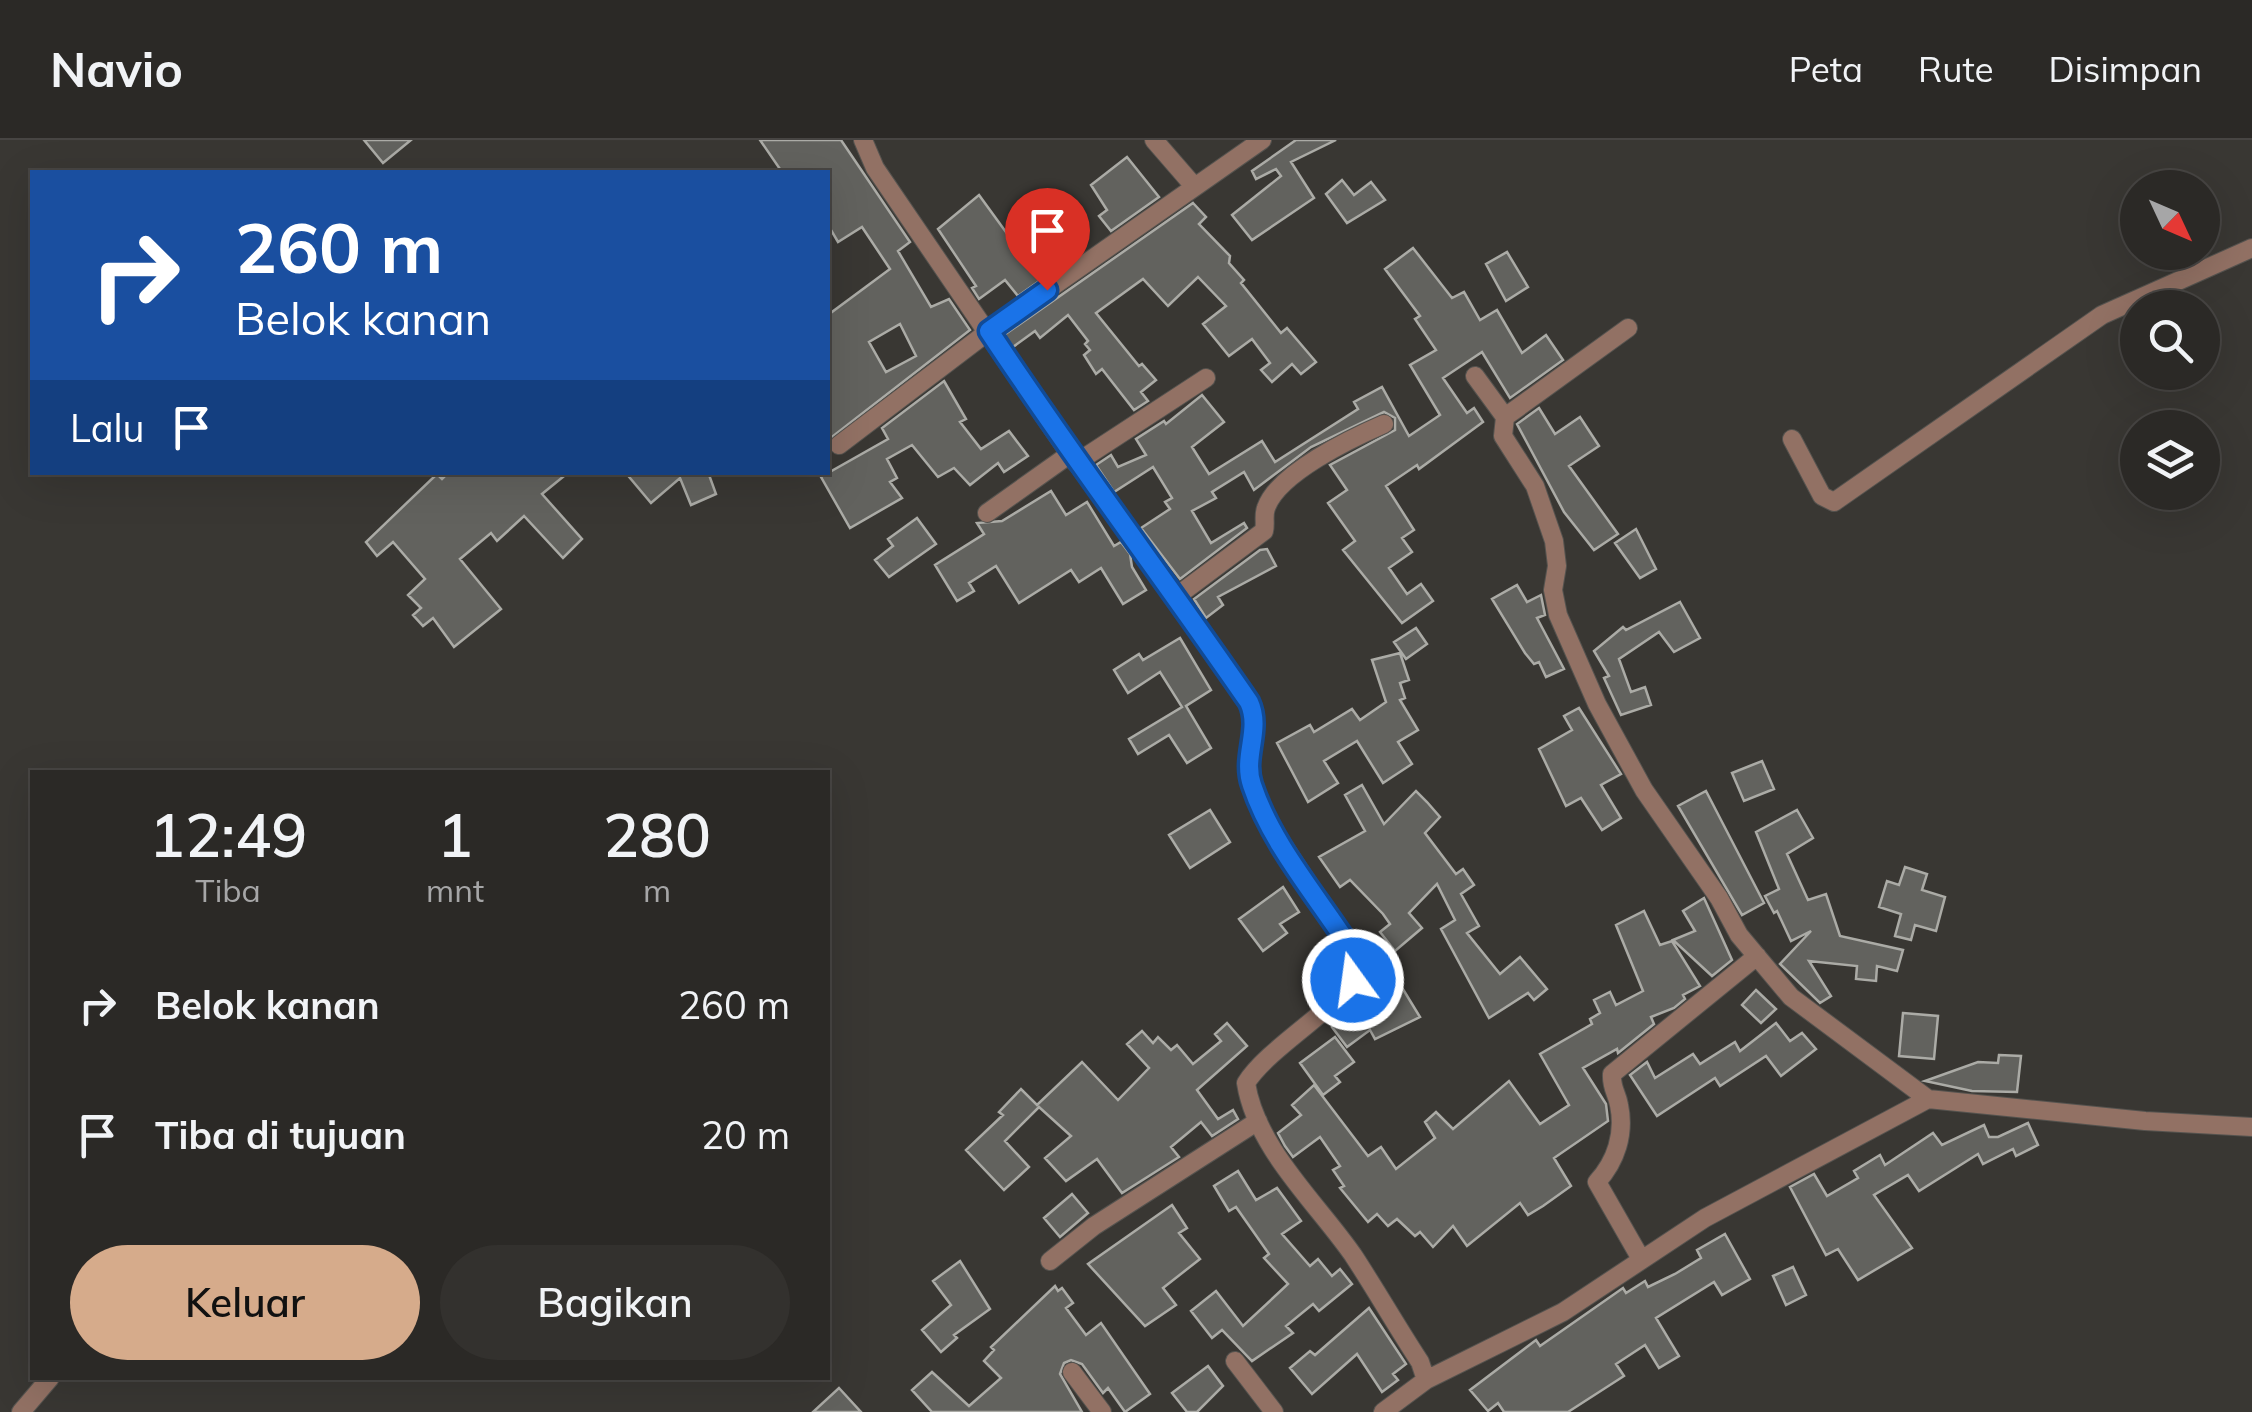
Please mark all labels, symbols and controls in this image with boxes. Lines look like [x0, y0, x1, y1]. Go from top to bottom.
text: Navio [50, 39, 183, 99]
text: Peta [1789, 47, 1863, 91]
text: Rute [1918, 47, 1994, 91]
text: Disimpan [2049, 47, 2202, 91]
north arrow [2120, 170, 2220, 270]
map controls [2120, 170, 2220, 510]
pin [1005, 188, 1090, 291]
text: 260 m [235, 203, 443, 291]
icon: arrive [1020, 203, 1075, 258]
icon: right [70, 210, 200, 340]
text: Belok kanan [235, 290, 491, 346]
button: search [2120, 290, 2220, 390]
icon: arrive [164, 400, 219, 455]
text: Lalu [70, 404, 144, 452]
button: layers [2120, 410, 2220, 510]
text: 12:49 [149, 797, 307, 872]
text: 1 [437, 797, 473, 872]
text: 280 [603, 797, 711, 872]
text: Tiba [195, 870, 261, 910]
text: mnt [426, 870, 484, 910]
text: m [643, 870, 671, 910]
position arrow [1301, 928, 1405, 1032]
icon: right [70, 978, 125, 1033]
text: Belok kanan [155, 981, 380, 1029]
text: 260 m [678, 981, 790, 1029]
icon: arrive [70, 1108, 125, 1163]
text: Tiba di tujuan [155, 1111, 406, 1159]
text: 20 m [701, 1111, 790, 1159]
button: Keluar [70, 1245, 420, 1360]
button: Bagikan [440, 1245, 790, 1360]

